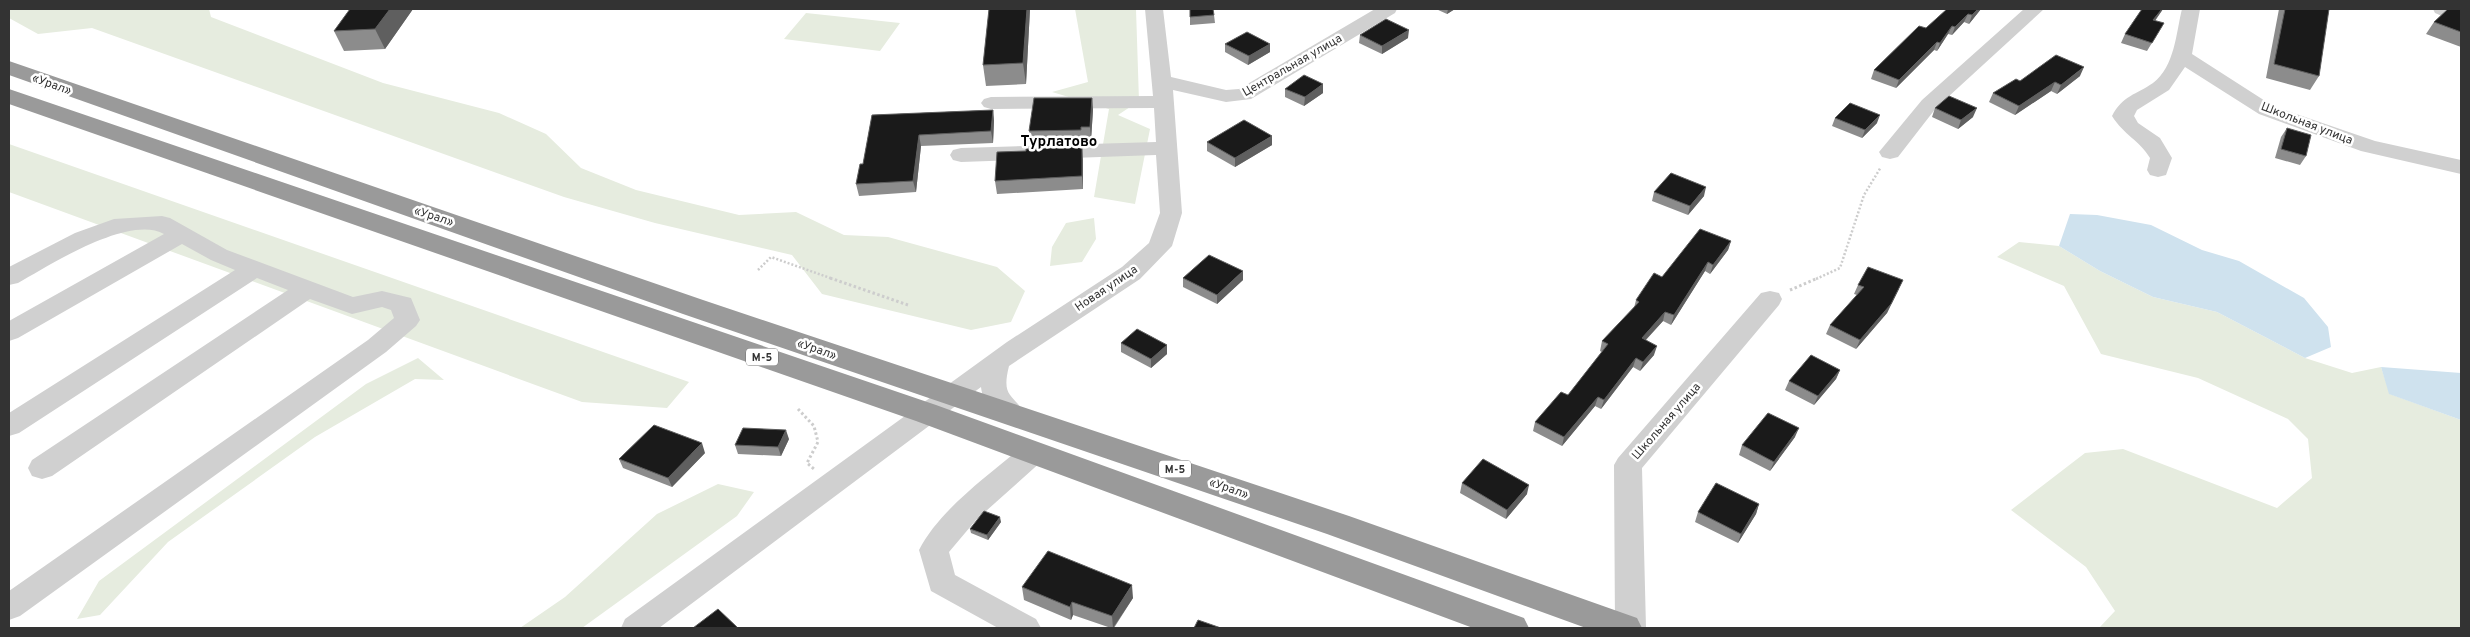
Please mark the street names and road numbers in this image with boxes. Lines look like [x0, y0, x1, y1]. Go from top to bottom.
street label: Центральная улица [1240, 31, 1345, 101]
street label: «Урал» [30, 70, 74, 99]
street label: Школьная улица [2258, 99, 2355, 149]
street label: «Урал» [412, 203, 456, 231]
street label: Новая улица [1072, 262, 1141, 316]
street label: «Урал» [795, 336, 839, 364]
road number: М-5 [746, 348, 778, 366]
street label: Школьная улица [1629, 380, 1705, 464]
road number: М-5 [1159, 460, 1191, 478]
street label: «Урал» [1207, 475, 1251, 503]

